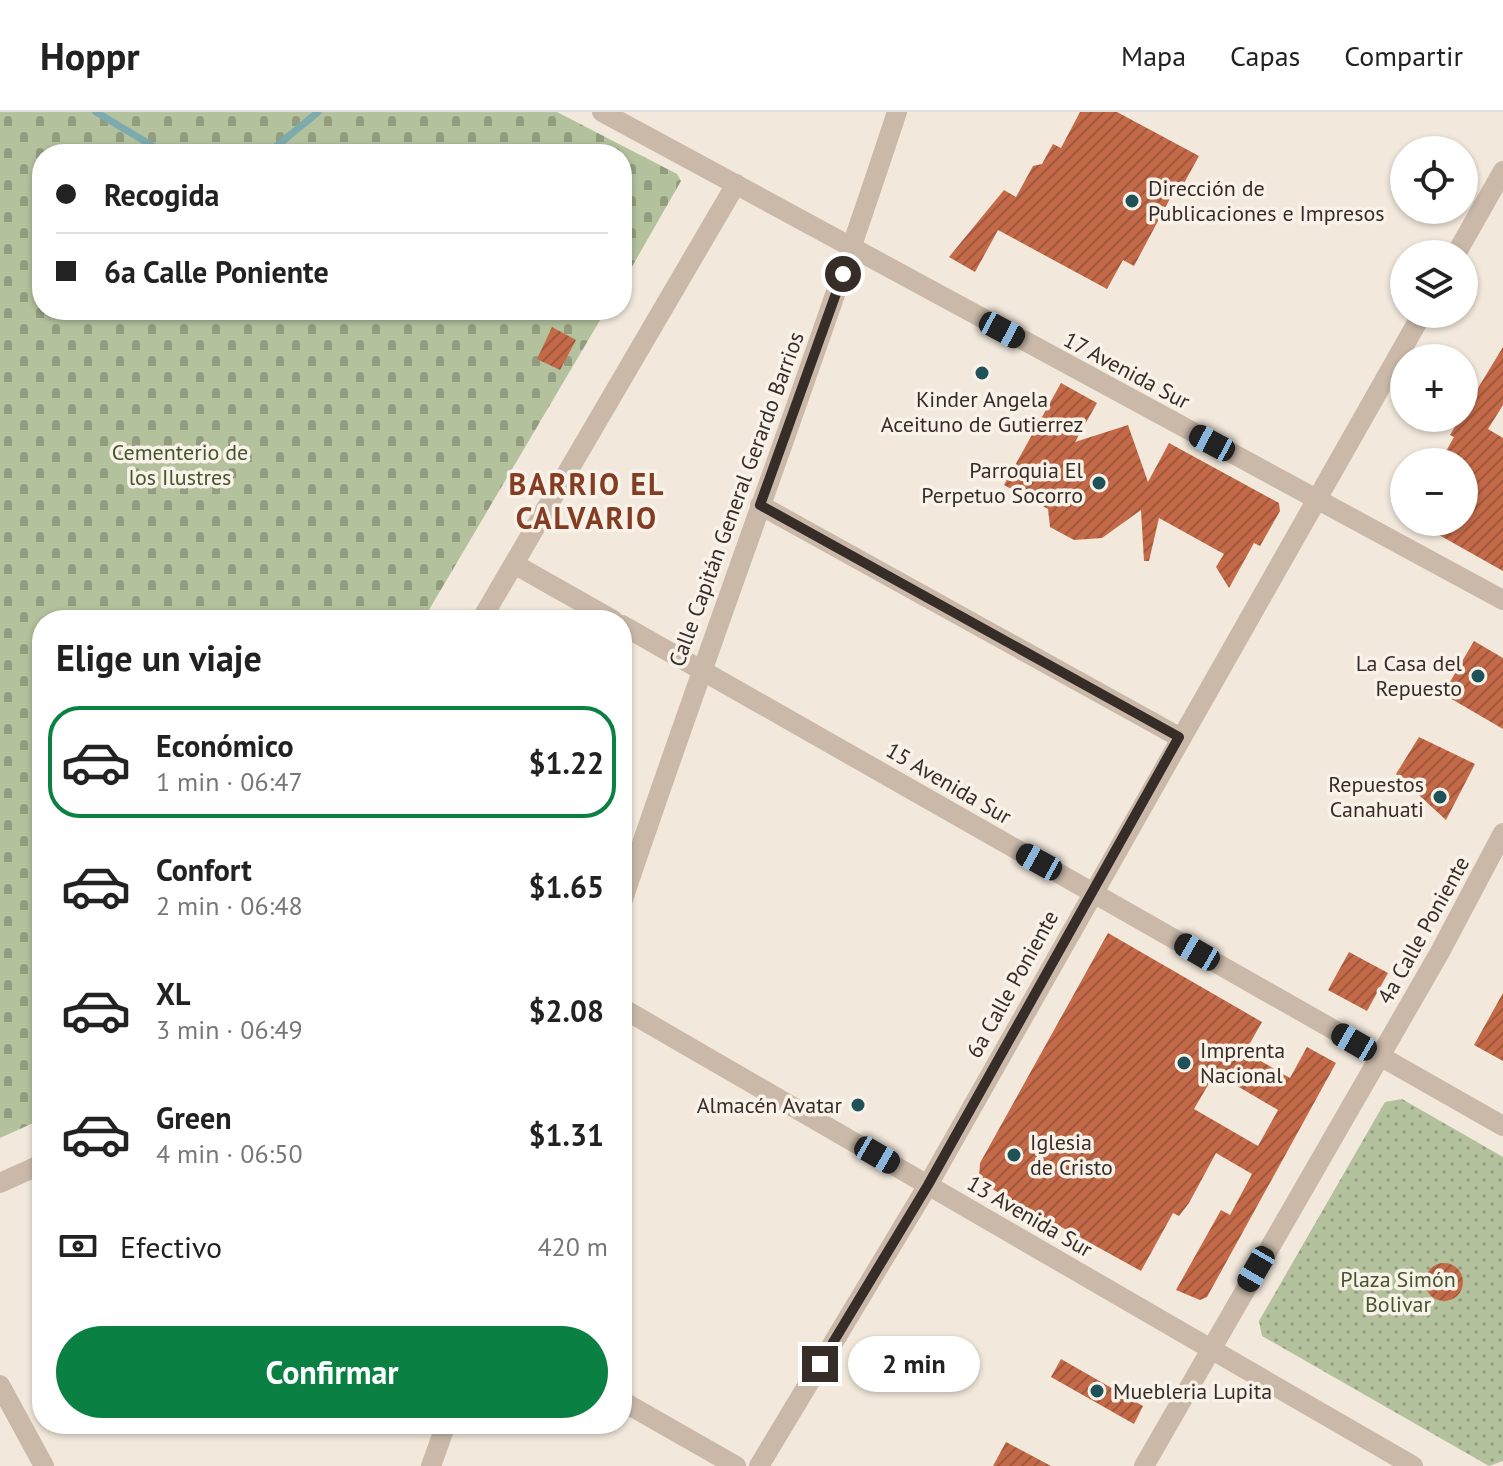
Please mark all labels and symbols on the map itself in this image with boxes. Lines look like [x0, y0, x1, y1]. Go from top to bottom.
place label: Dirección de Publicaciones e Impresos [1148, 174, 1385, 227]
marker: Dirección de Publicaciones e Impresos [1123, 192, 1141, 210]
route start [825, 256, 861, 292]
car [975, 308, 1029, 352]
street label: 17 Avenida Sur [1059, 325, 1195, 415]
street label: Calle Capitán General Gerardo Barrios [662, 328, 810, 670]
marker: Kinder Angela Aceituno de Gutierrez [973, 364, 991, 382]
place label: Kinder Angela Aceituno de Gutierrez [881, 385, 1083, 438]
car [1185, 421, 1239, 465]
park label: Cementerio de los Ilustres [112, 438, 248, 491]
place label: Parroquia El Perpetuo Socorro [921, 456, 1084, 509]
district label: BARRIO EL CALVARIO [509, 464, 665, 537]
marker: Parroquia El Perpetuo Socorro [1090, 474, 1108, 492]
place label: La Casa del Repuesto [1356, 649, 1463, 702]
marker: La Casa del Repuesto [1469, 667, 1487, 685]
street label: 15 Avenida Sur [881, 736, 1017, 830]
place label: Repuestos Canahuati [1328, 770, 1424, 823]
marker: Repuestos Canahuati [1431, 788, 1449, 806]
car [1012, 840, 1066, 884]
street label: 4a Calle Poniente [1371, 851, 1475, 1009]
street label: 6a Calle Poniente [960, 905, 1064, 1063]
car [1170, 930, 1224, 974]
car [1327, 1020, 1381, 1064]
place label: Imprenta Nacional [1200, 1036, 1285, 1089]
marker: Imprenta Nacional [1175, 1054, 1193, 1072]
place label: Almacén Avatar [697, 1091, 843, 1119]
marker: Almacén Avatar [849, 1096, 867, 1114]
place label: Iglesia de Cristo [1030, 1128, 1113, 1181]
car [850, 1133, 904, 1177]
marker: Iglesia de Cristo [1005, 1146, 1023, 1164]
street label: 13 Avenida Sur [962, 1169, 1098, 1263]
car [1234, 1242, 1278, 1296]
park label: Plaza Simón Bolivar [1340, 1265, 1456, 1318]
callout: 2 min [848, 1336, 980, 1392]
route end [802, 1346, 838, 1382]
place label: Muebleria Lupita [1113, 1377, 1272, 1405]
marker: Muebleria Lupita [1088, 1382, 1106, 1400]

